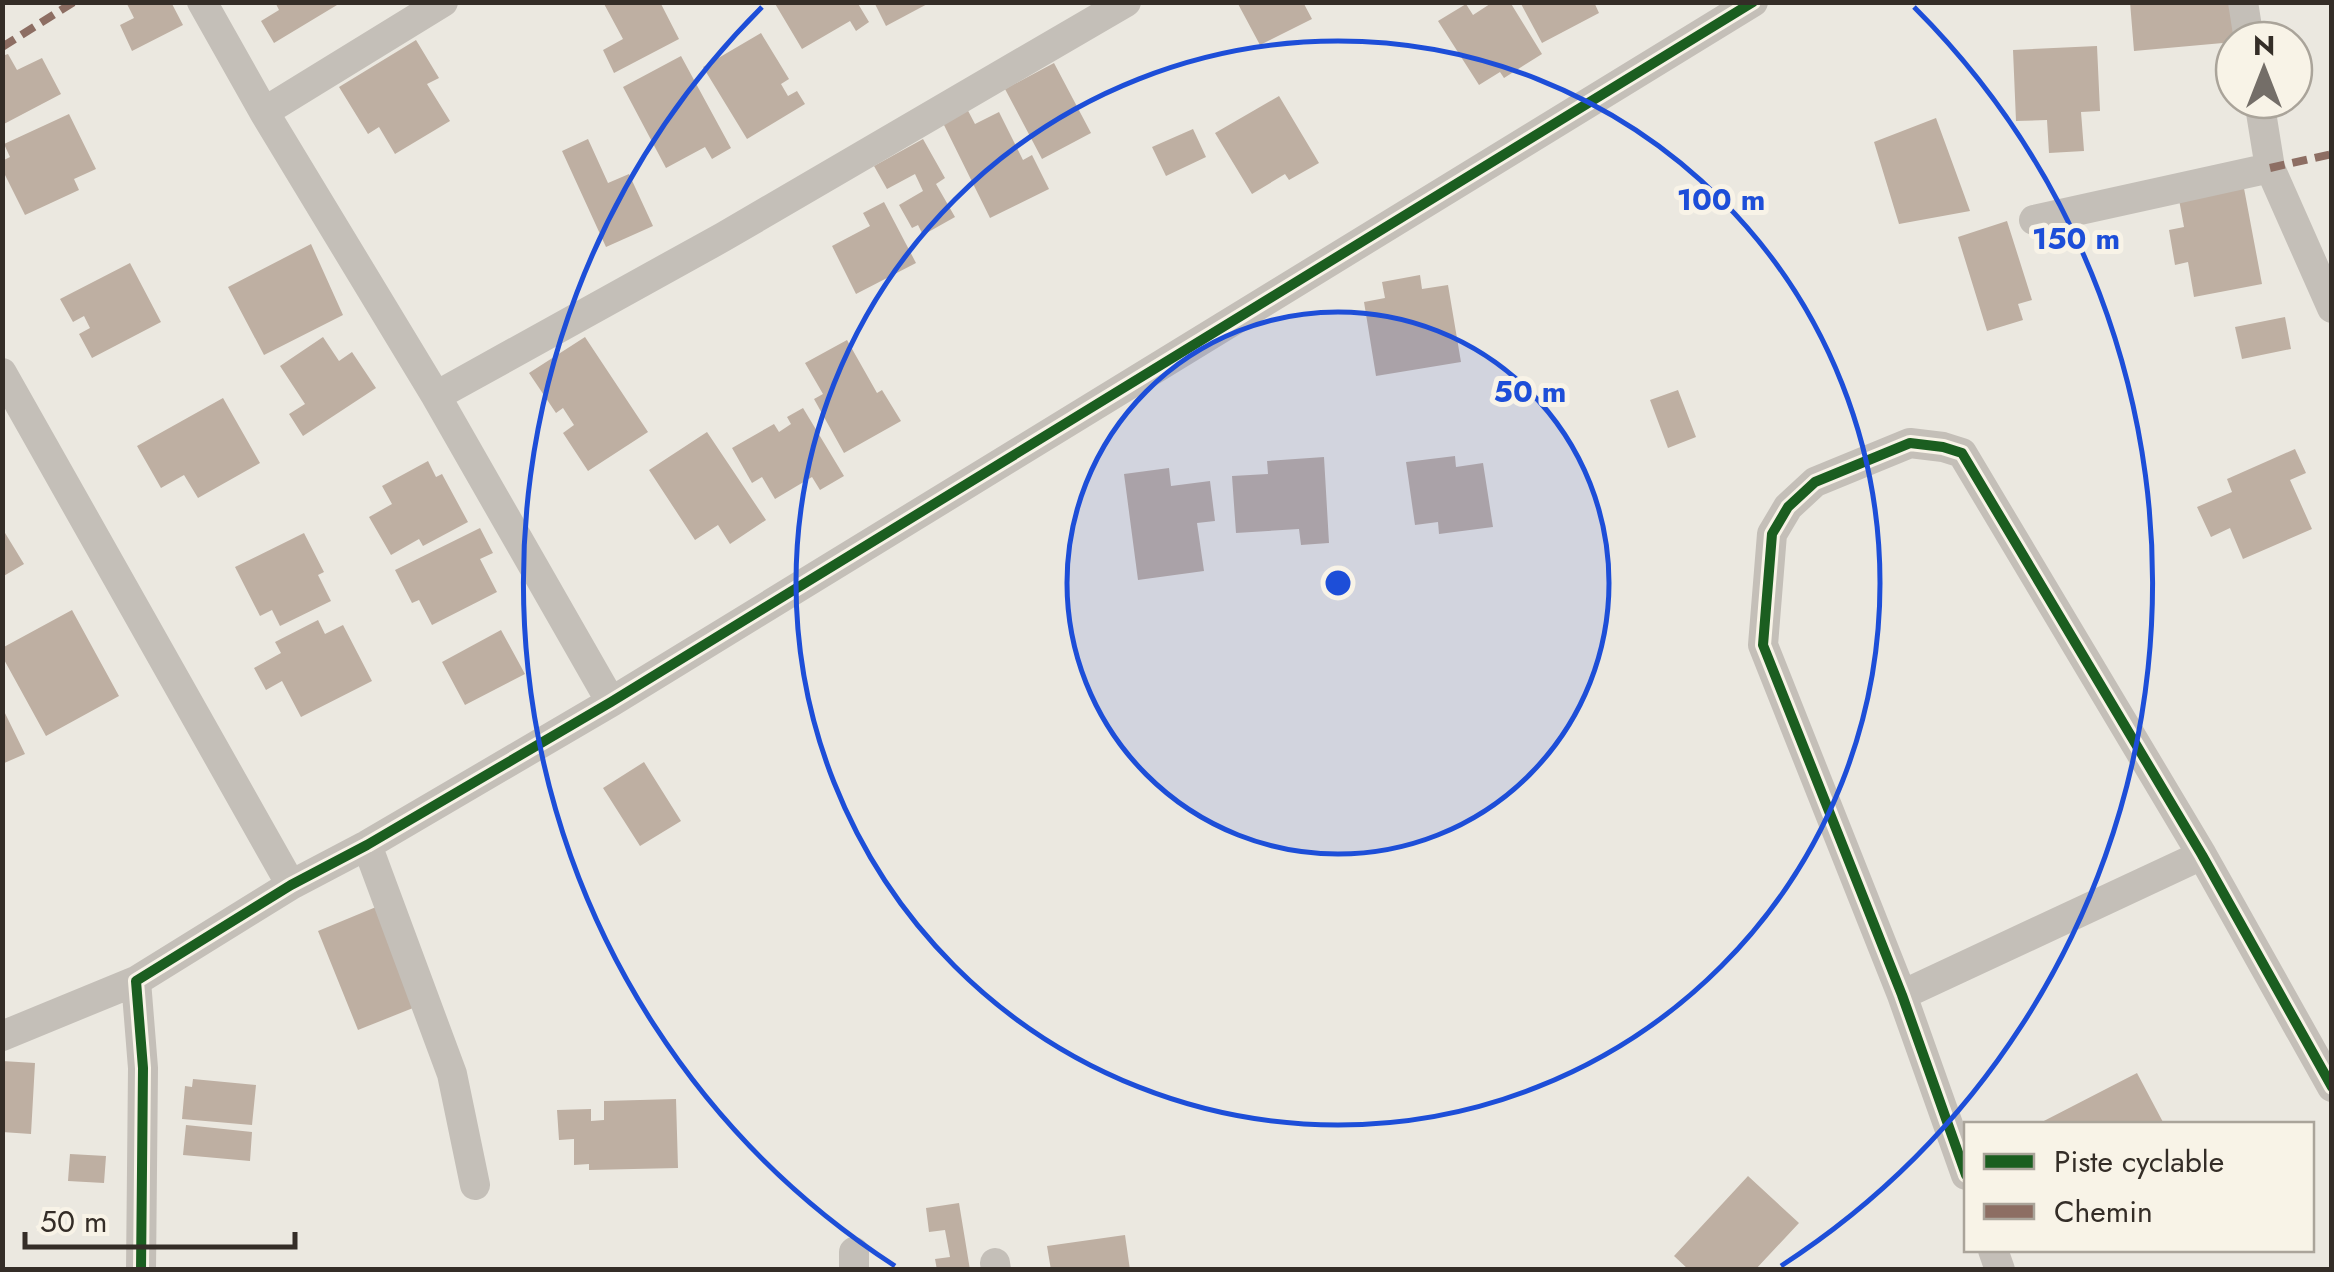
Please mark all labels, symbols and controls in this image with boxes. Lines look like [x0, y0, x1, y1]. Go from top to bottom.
north arrow [2214, 20, 2314, 120]
text: N [2253, 25, 2275, 66]
text: 100 m [1677, 178, 1765, 221]
text: 150 m [2032, 217, 2120, 260]
text: 50 m [1494, 370, 1566, 413]
centre of rings [1320, 565, 1356, 601]
legend [1964, 1122, 2314, 1252]
text: Piste cyclable [2054, 1140, 2224, 1183]
scale bar [25, 1187, 295, 1249]
text: Chemin [2054, 1190, 2153, 1233]
text: 50 m [40, 1200, 107, 1243]

